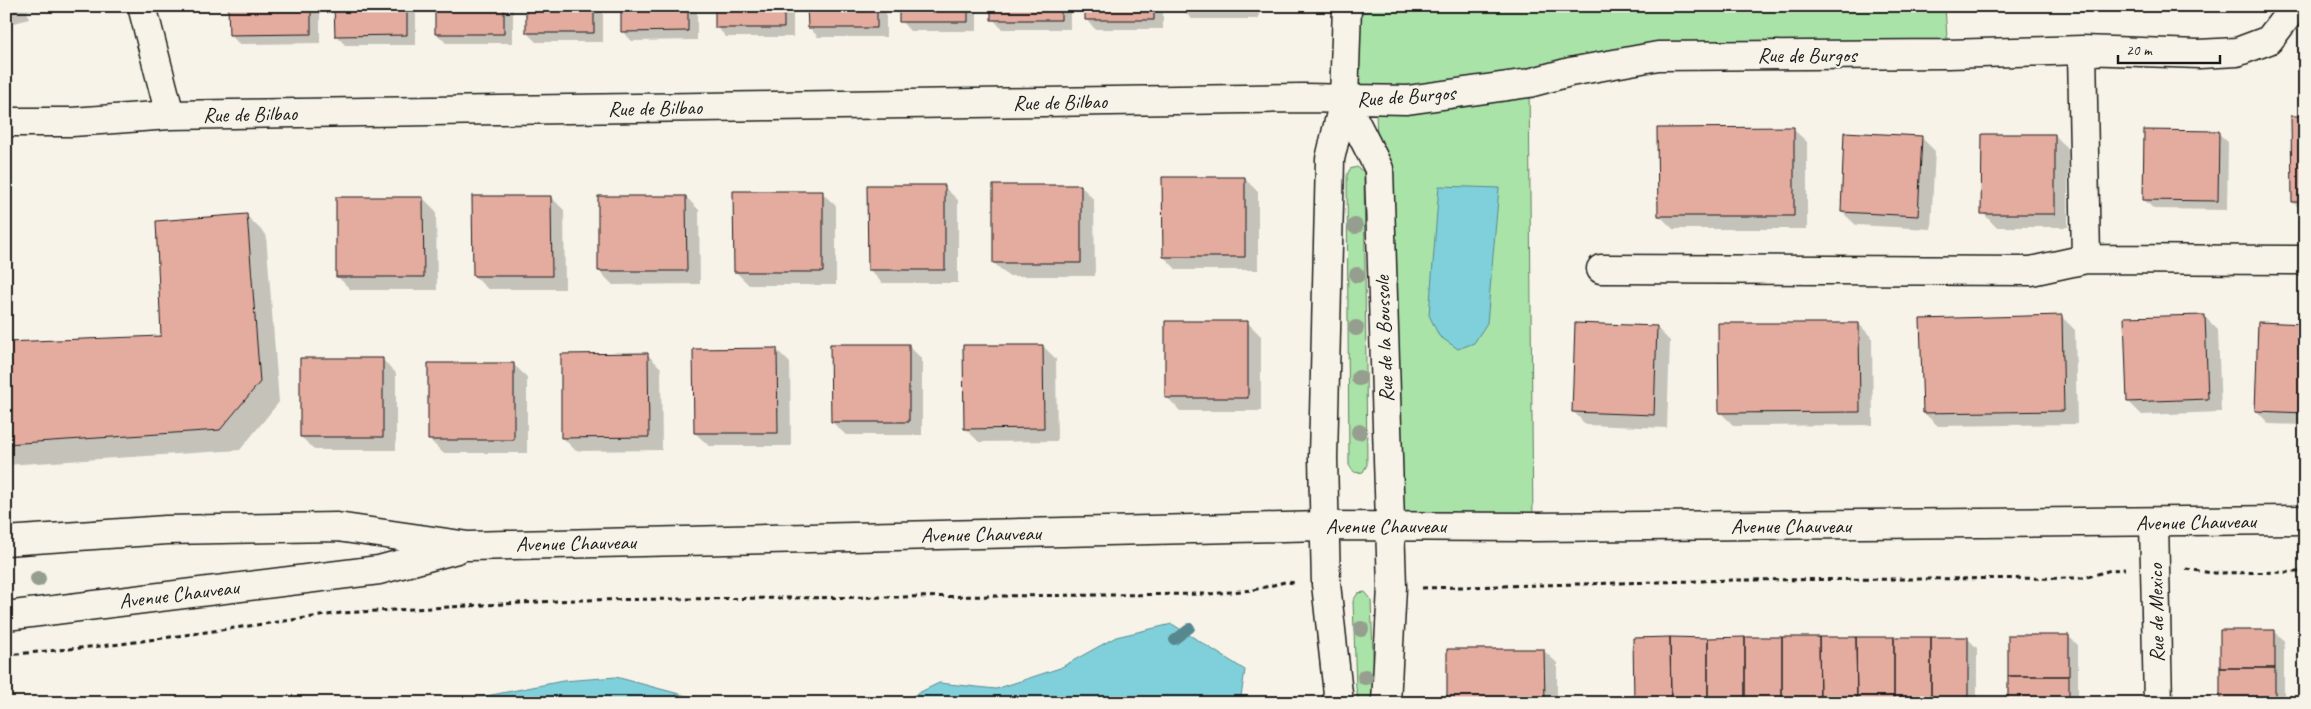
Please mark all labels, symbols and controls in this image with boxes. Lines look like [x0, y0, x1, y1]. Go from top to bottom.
scale bar [2118, 32, 2221, 64]
text: 20 m [2126, 41, 2153, 60]
street label: Rue de Burgos [1758, 42, 1858, 68]
street label: Rue de Burgos [1356, 79, 1458, 112]
street label: Rue de Bilbao [1013, 88, 1109, 116]
street label: Rue de Bilbao [608, 94, 704, 122]
street label: Rue de Bilbao [203, 100, 299, 128]
street label: Rue de la Boussole [1369, 274, 1399, 403]
street label: Avenue Chauveau [2136, 508, 2258, 536]
street label: Avenue Chauveau [1326, 513, 1447, 539]
street label: Avenue Chauveau [1731, 513, 1852, 539]
street label: Avenue Chauveau [921, 520, 1043, 548]
street label: Avenue Chauveau [516, 529, 638, 557]
street label: Rue de Mexico [2142, 562, 2170, 663]
street label: Avenue Chauveau [118, 574, 242, 614]

